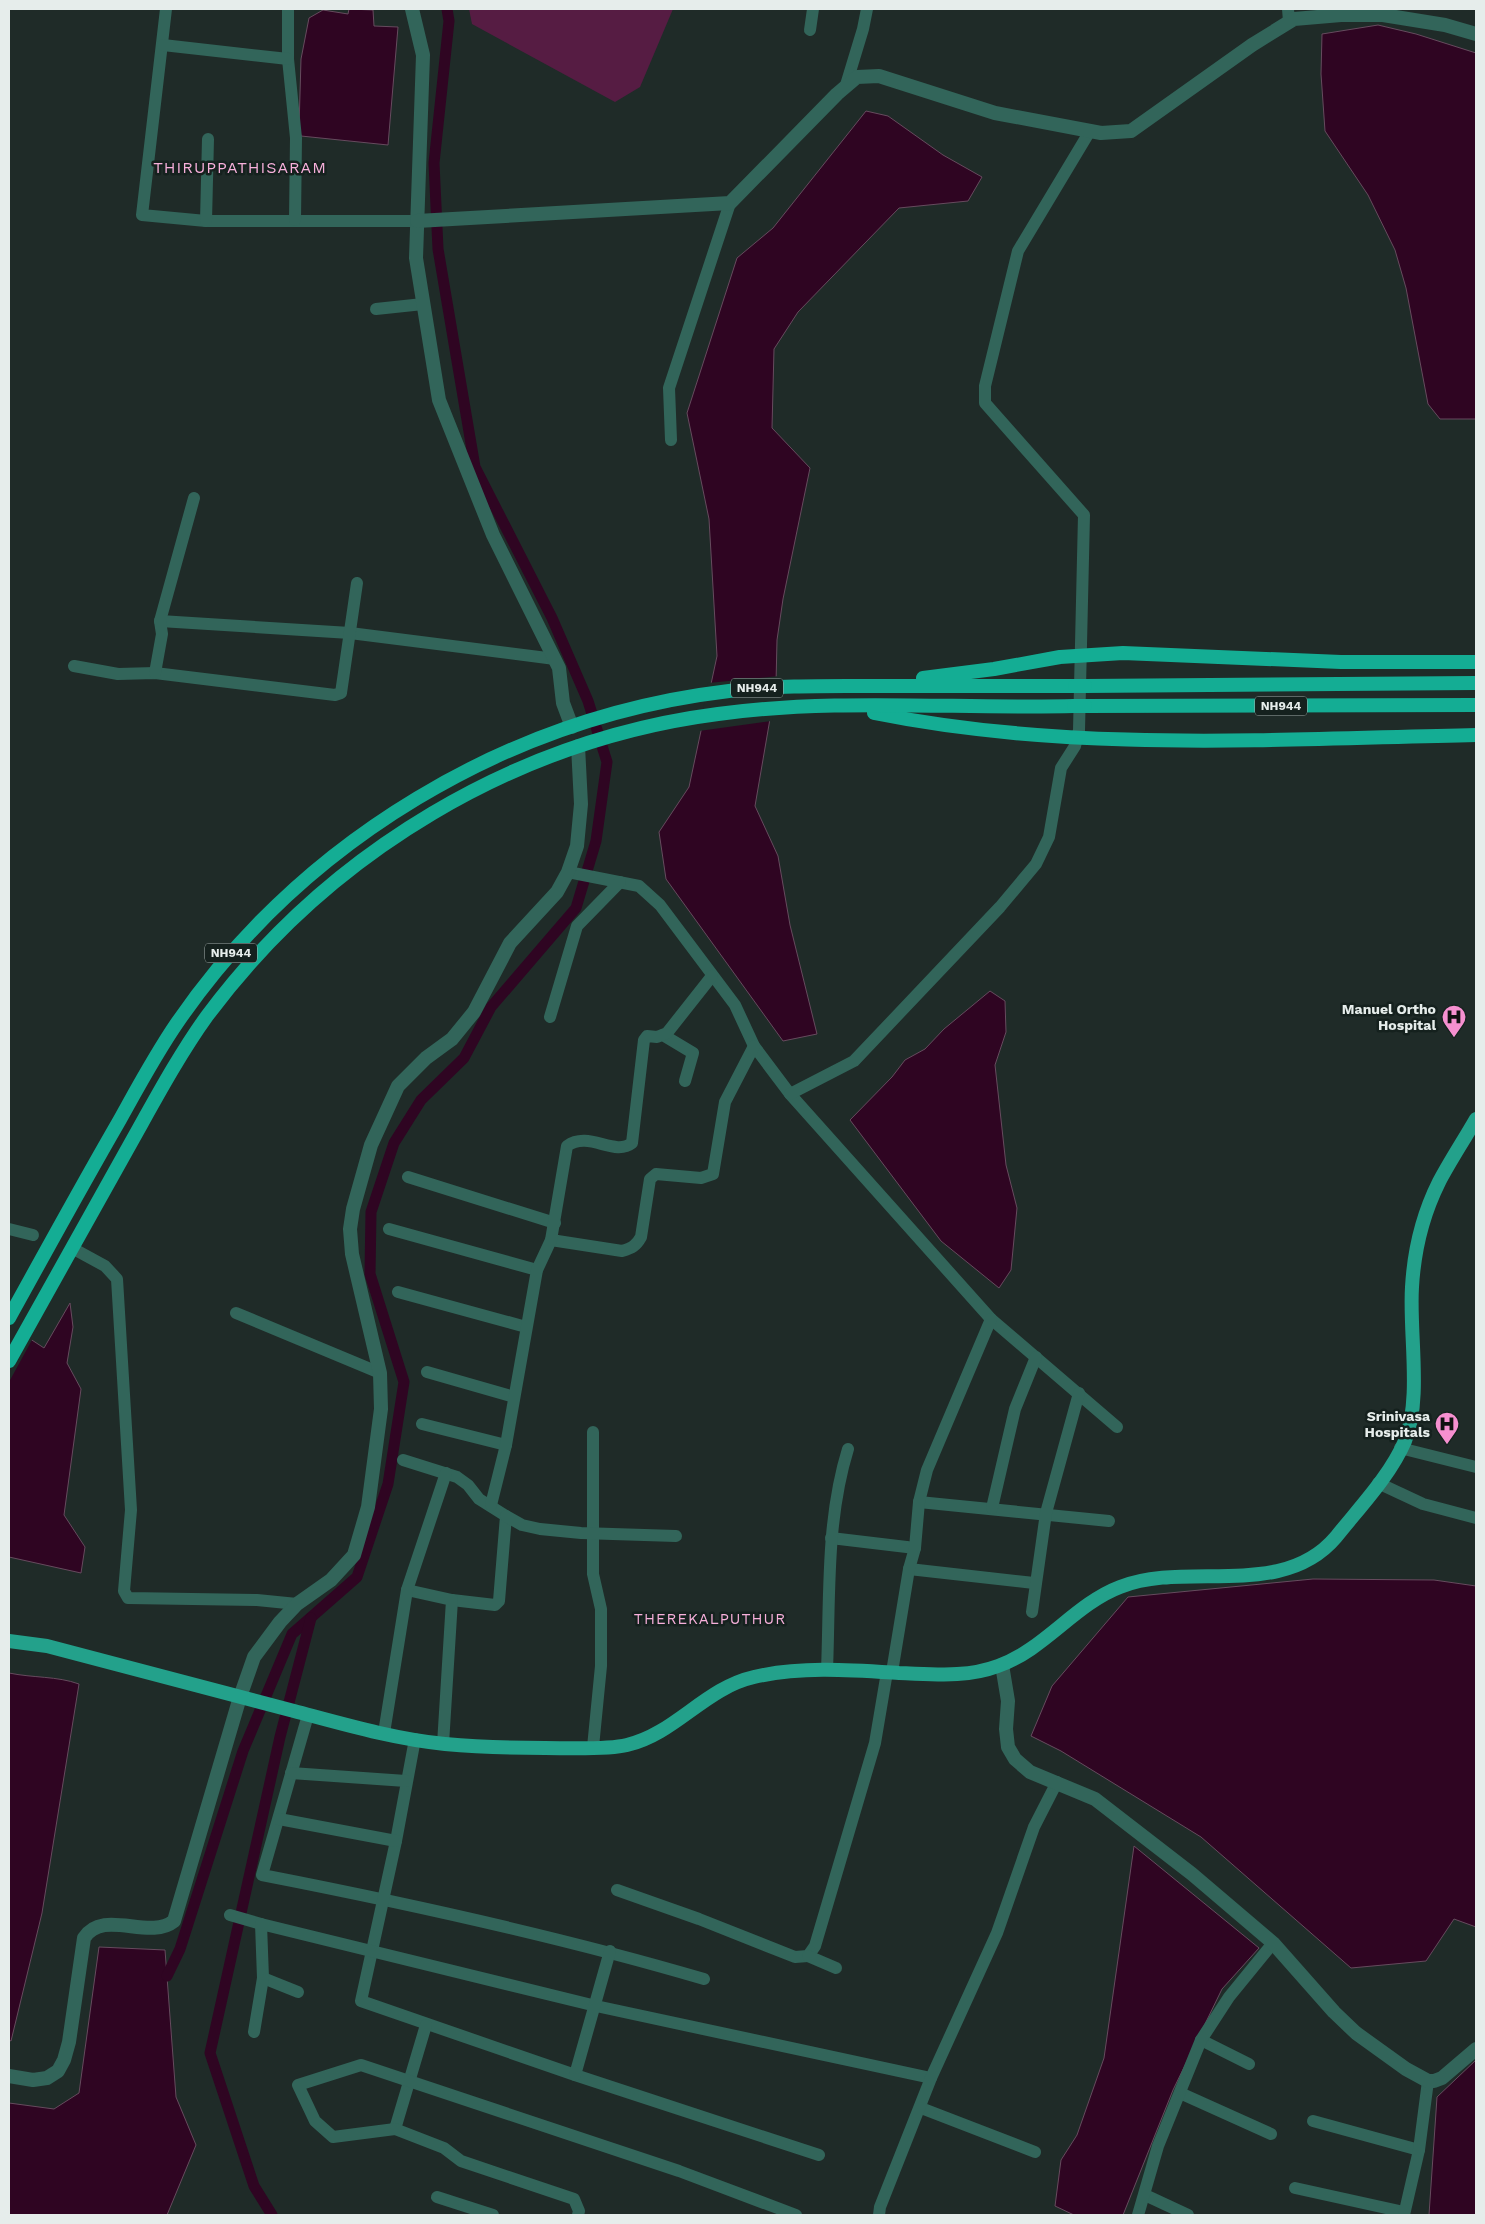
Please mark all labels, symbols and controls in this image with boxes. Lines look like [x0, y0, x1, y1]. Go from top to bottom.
district label: THIRUPPATHISARAM [153, 158, 327, 177]
road number: NH944 [731, 678, 783, 698]
road number: NH944 [1255, 696, 1307, 716]
road number: NH944 [205, 944, 257, 962]
place label: Manuel Ortho Hospital [1342, 1001, 1436, 1033]
hospital icon: Manuel Ortho Hospital [1441, 1004, 1467, 1038]
place label: Srinivasa Hospitals [1365, 1408, 1431, 1440]
hospital icon: Srinivasa Hospitals [1434, 1411, 1460, 1445]
district label: THEREKALPUTHUR [634, 1610, 786, 1628]

